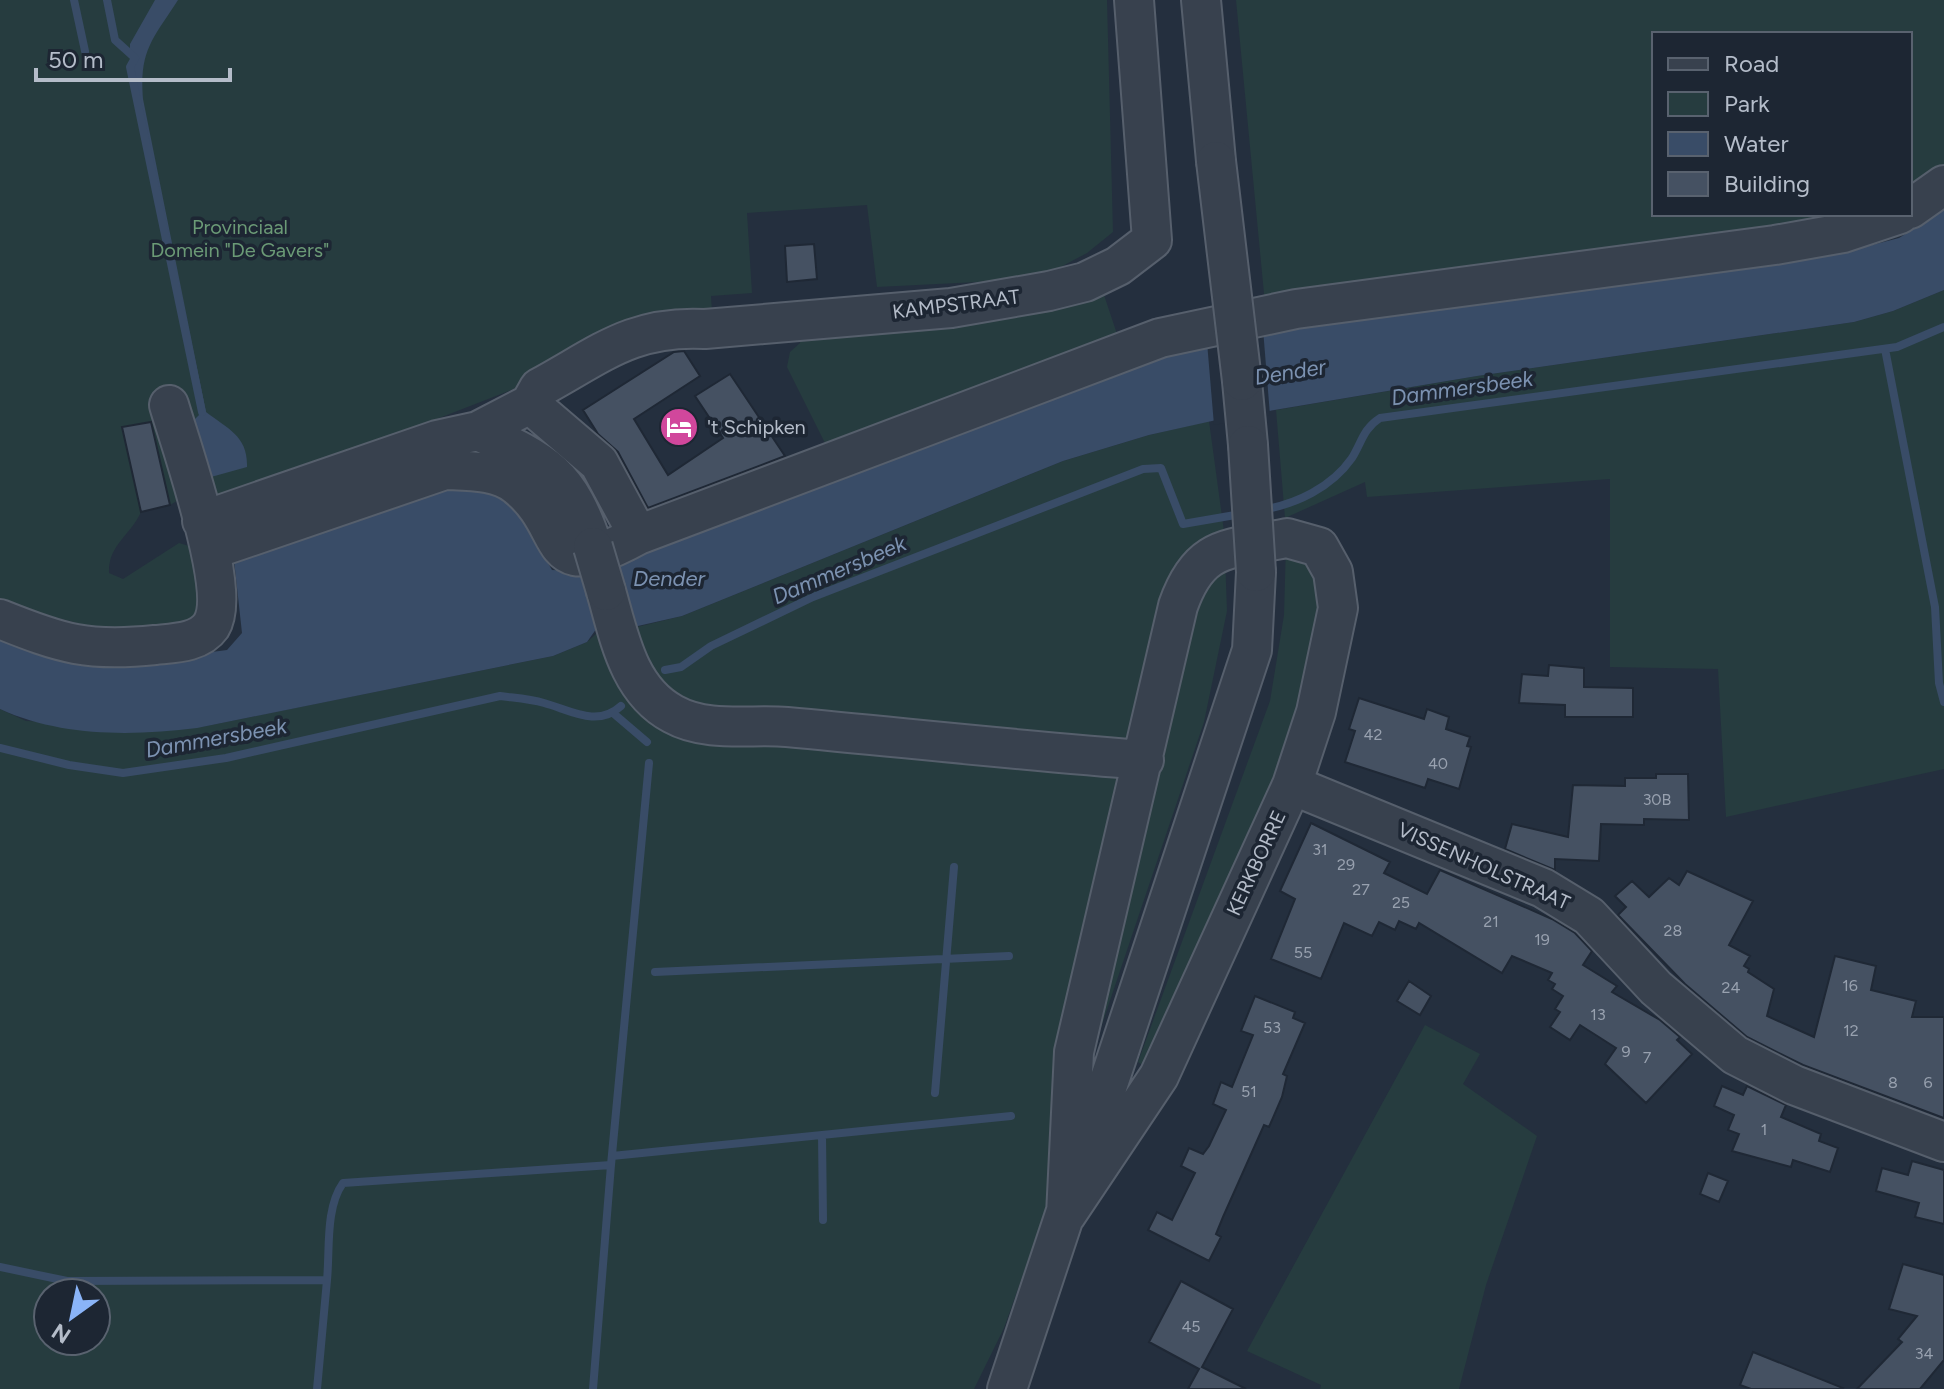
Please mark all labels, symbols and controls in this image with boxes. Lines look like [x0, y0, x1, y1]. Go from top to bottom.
scale bar [36, 32, 230, 82]
legend [1652, 32, 1912, 216]
text: 50 m [48, 45, 104, 74]
text: Road [1724, 49, 1779, 78]
text: Park [1724, 89, 1770, 118]
text: Water [1724, 129, 1789, 158]
text: Building [1724, 169, 1810, 198]
park label: Provinciaal Domein "De Gavers" [151, 215, 329, 262]
street label: KAMPSTRAAT [891, 284, 1021, 324]
water label: Dender [1252, 353, 1329, 391]
water label: Dammersbeek [1389, 364, 1536, 411]
hotel icon: 't Schipken [658, 406, 700, 448]
place label: 't Schipken [707, 415, 806, 439]
water label: Dammersbeek [768, 529, 911, 610]
water label: Dender [633, 565, 706, 592]
water label: Dammersbeek [143, 712, 290, 764]
house number: 42 [1364, 725, 1382, 744]
house number: 40 [1428, 754, 1448, 773]
house number: 30B [1643, 790, 1672, 809]
street label: KERKBORRE [1221, 807, 1291, 919]
street label: VISSENHOLSTRAAT [1394, 817, 1574, 915]
house number: 31 [1312, 840, 1328, 859]
house number: 29 [1337, 855, 1355, 874]
house number: 27 [1352, 880, 1370, 899]
house number: 25 [1392, 893, 1410, 912]
house number: 21 [1483, 912, 1499, 931]
house number: 28 [1664, 921, 1682, 940]
house number: 19 [1534, 930, 1550, 949]
house number: 55 [1294, 943, 1312, 962]
house number: 16 [1842, 976, 1858, 995]
house number: 24 [1722, 978, 1740, 997]
house number: 13 [1590, 1005, 1606, 1024]
house number: 53 [1263, 1018, 1281, 1037]
house number: 12 [1843, 1021, 1859, 1040]
house number: 9 [1621, 1042, 1631, 1061]
house number: 7 [1643, 1048, 1652, 1067]
house number: 8 [1888, 1073, 1898, 1092]
house number: 6 [1923, 1073, 1933, 1092]
house number: 51 [1241, 1082, 1257, 1101]
house number: 1 [1761, 1120, 1767, 1139]
north arrow [32, 1277, 112, 1357]
text: N [47, 1317, 76, 1349]
house number: 45 [1181, 1317, 1201, 1336]
house number: 34 [1915, 1344, 1933, 1363]

